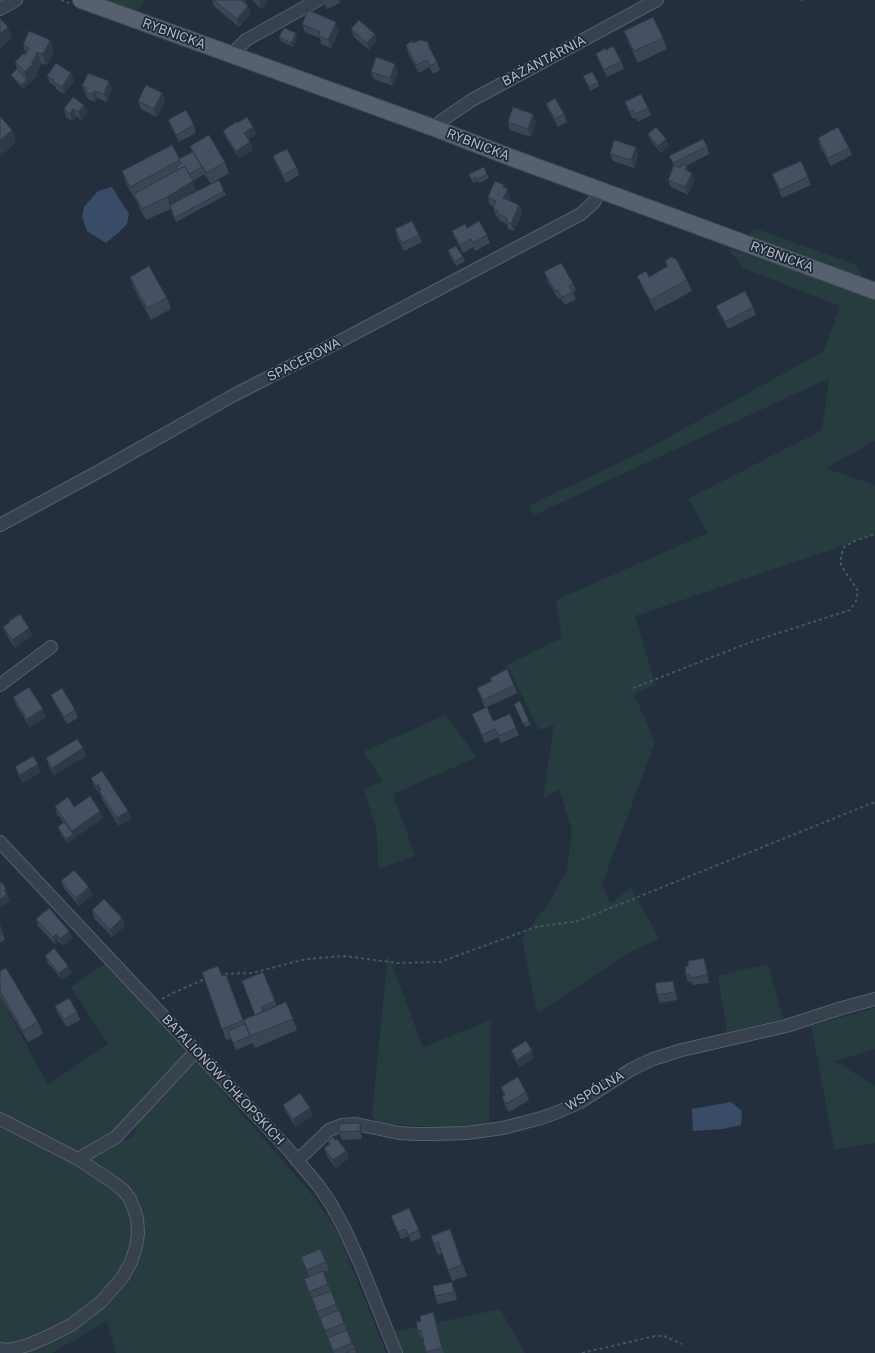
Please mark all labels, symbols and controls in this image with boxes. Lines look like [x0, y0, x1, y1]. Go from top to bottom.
street label: RYBNICKA [140, 15, 208, 53]
street label: BAŻANTARNIA [499, 32, 589, 90]
street label: RYBNICKA [444, 126, 512, 164]
street label: RYBNICKA [748, 238, 816, 276]
street label: SPACEROWA [265, 335, 343, 385]
street label: BATALIONÓW CHŁOPSKICH [159, 1012, 287, 1148]
street label: WSPÓLNA [563, 1068, 627, 1114]

